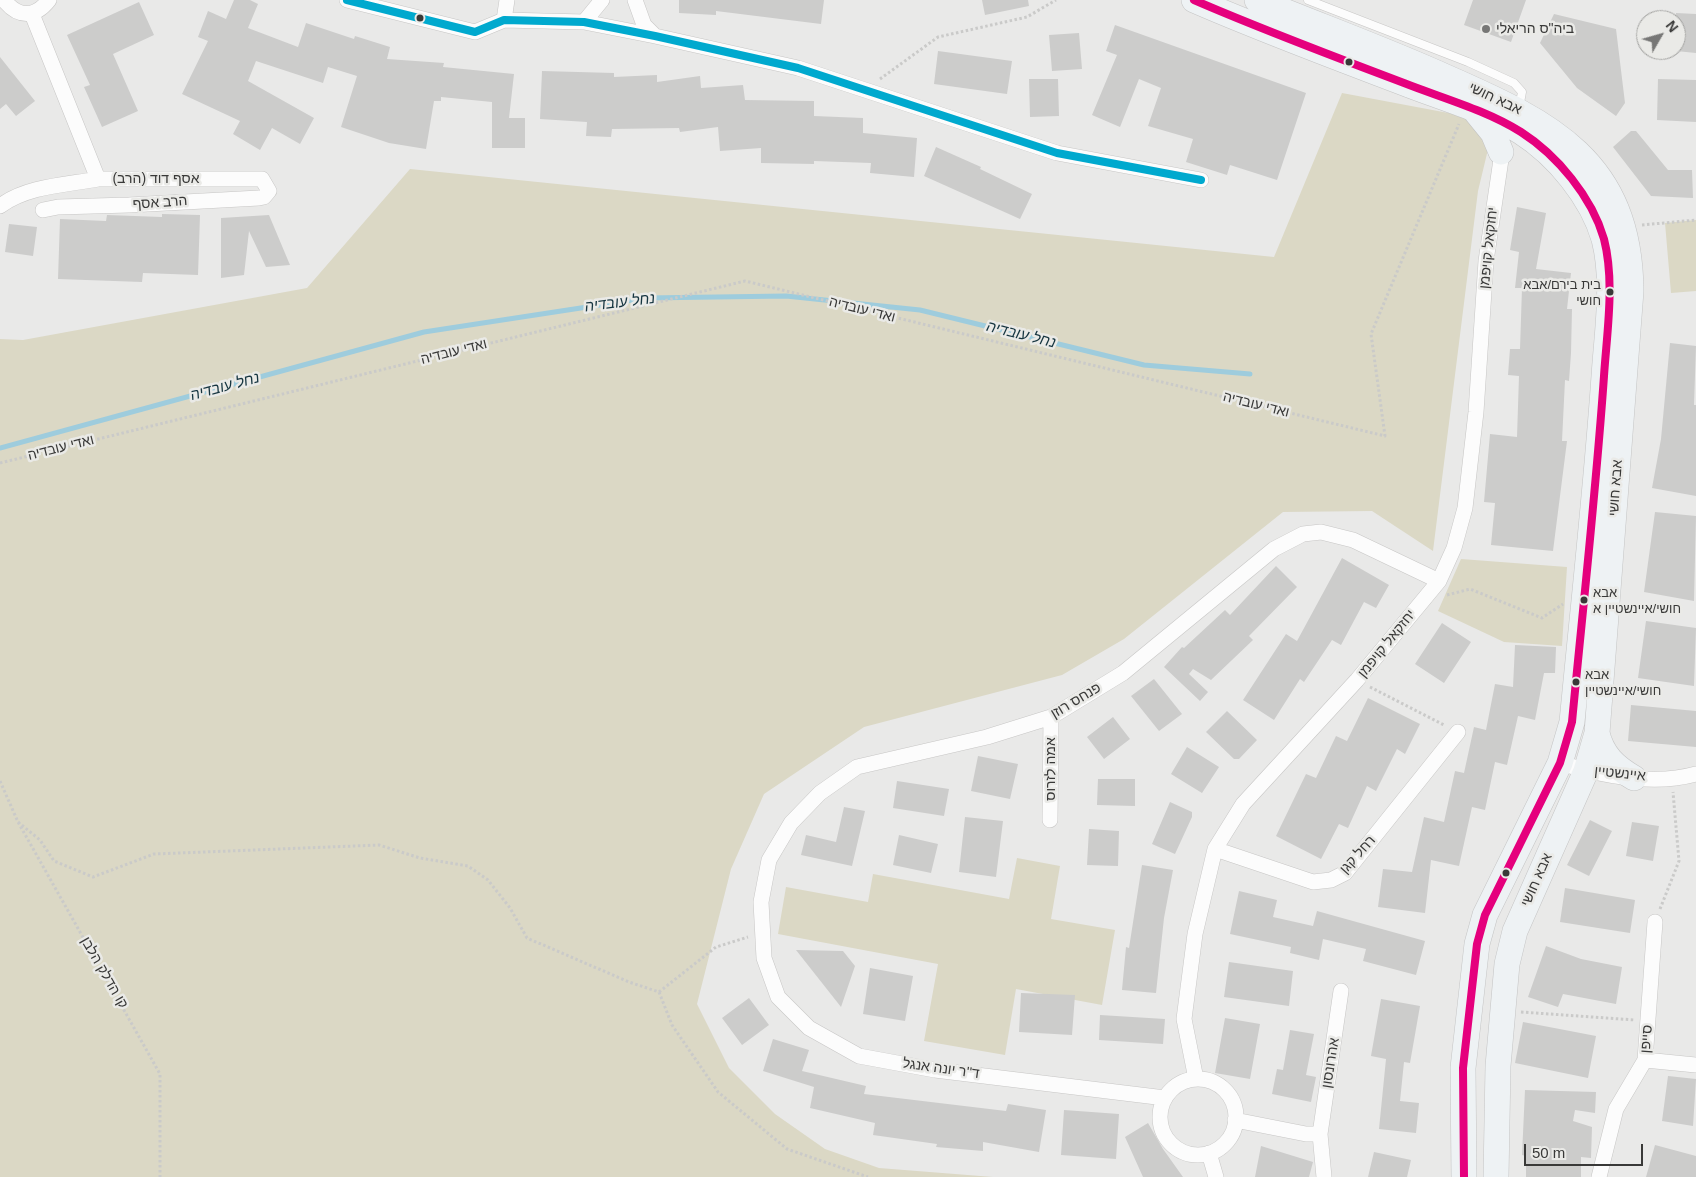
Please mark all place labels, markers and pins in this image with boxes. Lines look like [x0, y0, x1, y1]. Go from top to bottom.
unlabelled marker [415, 13, 425, 23]
place label: ביה"ס הריאלי [1496, 21, 1574, 37]
marker: ביה"ס הריאלי [1480, 23, 1492, 35]
unlabelled marker [1344, 57, 1354, 67]
place label: בית בירם/אבא חושי [1523, 277, 1601, 308]
marker: בית בירם/אבא חושי [1605, 287, 1615, 297]
place label: אבא חושי/איינשטיין א [1593, 585, 1681, 616]
marker: אבא חושי/איינשטיין א [1579, 595, 1589, 605]
place label: אבא חושי/איינשטיין [1585, 667, 1661, 698]
marker: אבא חושי/איינשטיין [1571, 677, 1581, 687]
unlabelled marker [1501, 868, 1511, 878]

